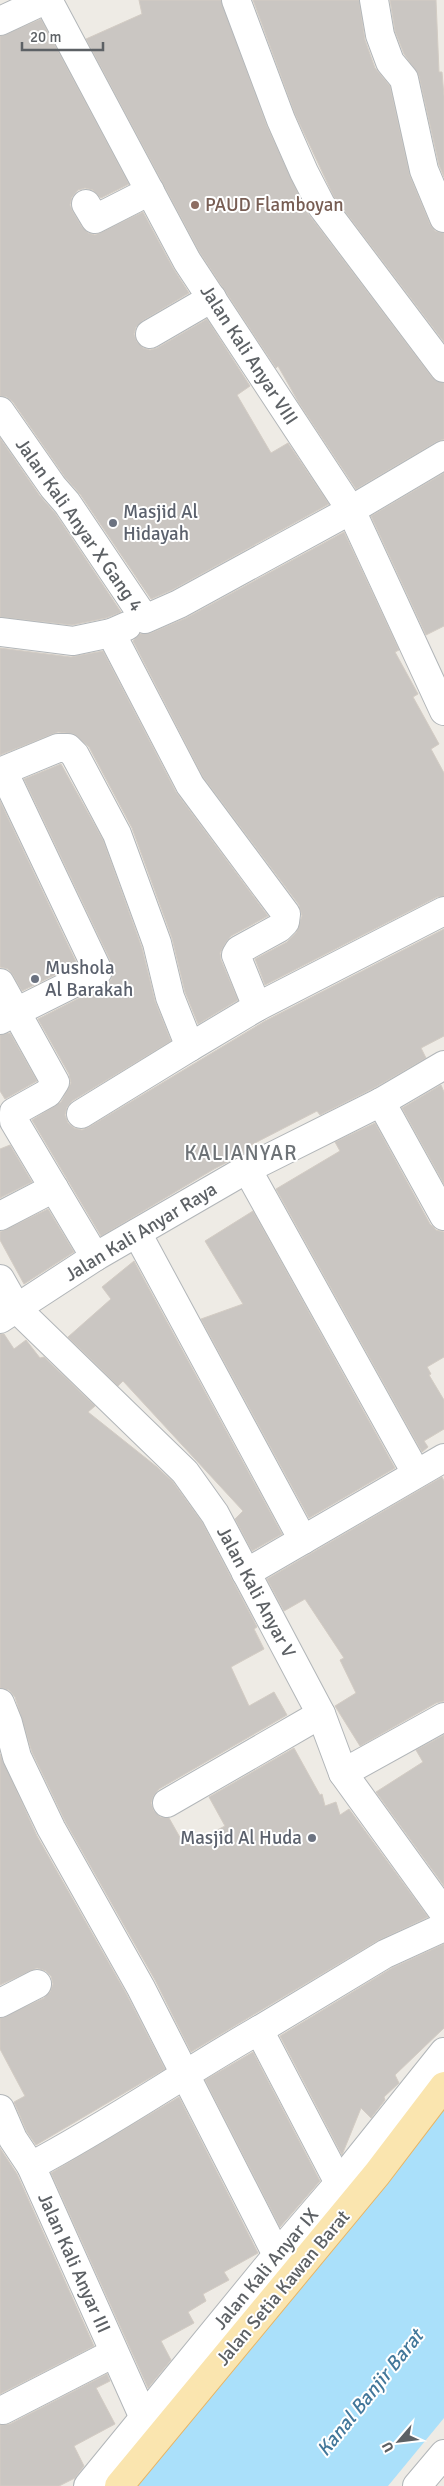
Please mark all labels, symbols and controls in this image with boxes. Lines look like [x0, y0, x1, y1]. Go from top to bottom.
scale bar [22, 20, 104, 52]
text: 20 m [30, 28, 61, 46]
place label: PAUD Flamboyan [205, 193, 344, 217]
marker: PAUD Flamboyan [189, 199, 201, 211]
street label: Jalan Kali Anyar VIII [195, 281, 303, 429]
street label: Jalan Kali Anyar X Gang 4 [10, 434, 148, 616]
place label: Masjid Al Hidayah [123, 500, 198, 546]
marker: Masjid Al Hidayah [107, 517, 119, 529]
place label: Mushola Al Barakah [45, 956, 133, 1002]
marker: Mushola Al Barakah [29, 973, 41, 985]
district label: KALIANYAR [184, 1140, 298, 1166]
street label: Jalan Kali Anyar Raya [61, 1177, 221, 1287]
street label: Jalan Kali Anyar V [211, 1522, 301, 1662]
place label: Masjid Al Huda [180, 1826, 302, 1850]
marker: Masjid Al Huda [306, 1832, 318, 1844]
street label: Jalan Kali Anyar III [32, 2189, 116, 2337]
street label: Jalan Kali Anyar IX [208, 2203, 324, 2335]
street label: Jalan Setia Kawan Barat [211, 2205, 355, 2371]
water label: Kanal Banjir Barat [311, 2323, 430, 2461]
north arrow [374, 2416, 424, 2466]
text: U [378, 2439, 398, 2455]

